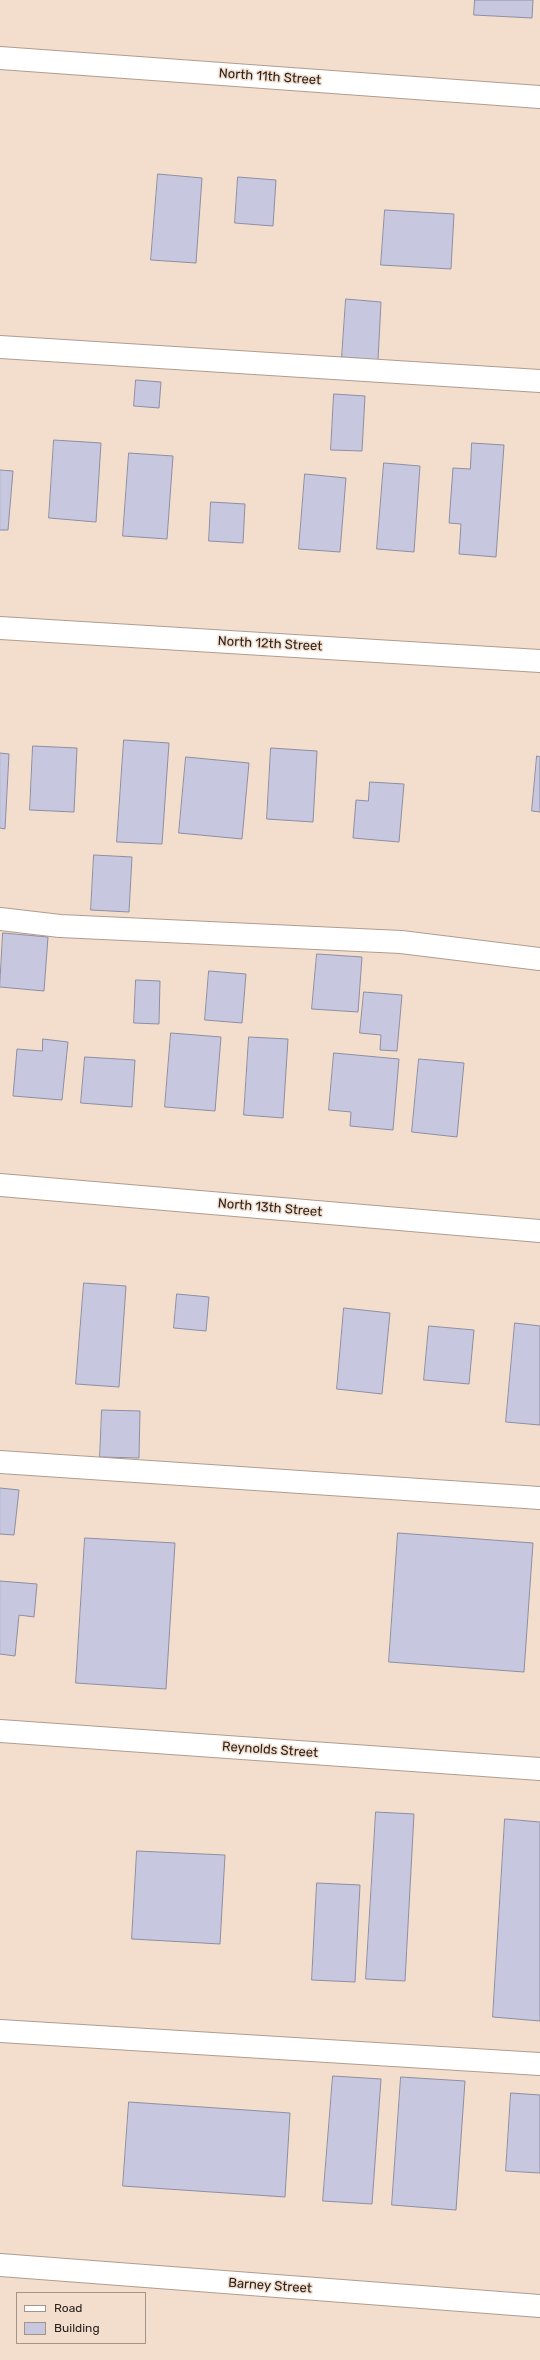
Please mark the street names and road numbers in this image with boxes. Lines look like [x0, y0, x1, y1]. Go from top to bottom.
street label: North 11th Street [218, 66, 322, 88]
street label: North 12th Street [217, 633, 323, 655]
street label: North 13th Street [217, 1196, 323, 1220]
street label: Reynolds Street [221, 1739, 319, 1761]
street label: Barney Street [228, 2275, 312, 2297]

